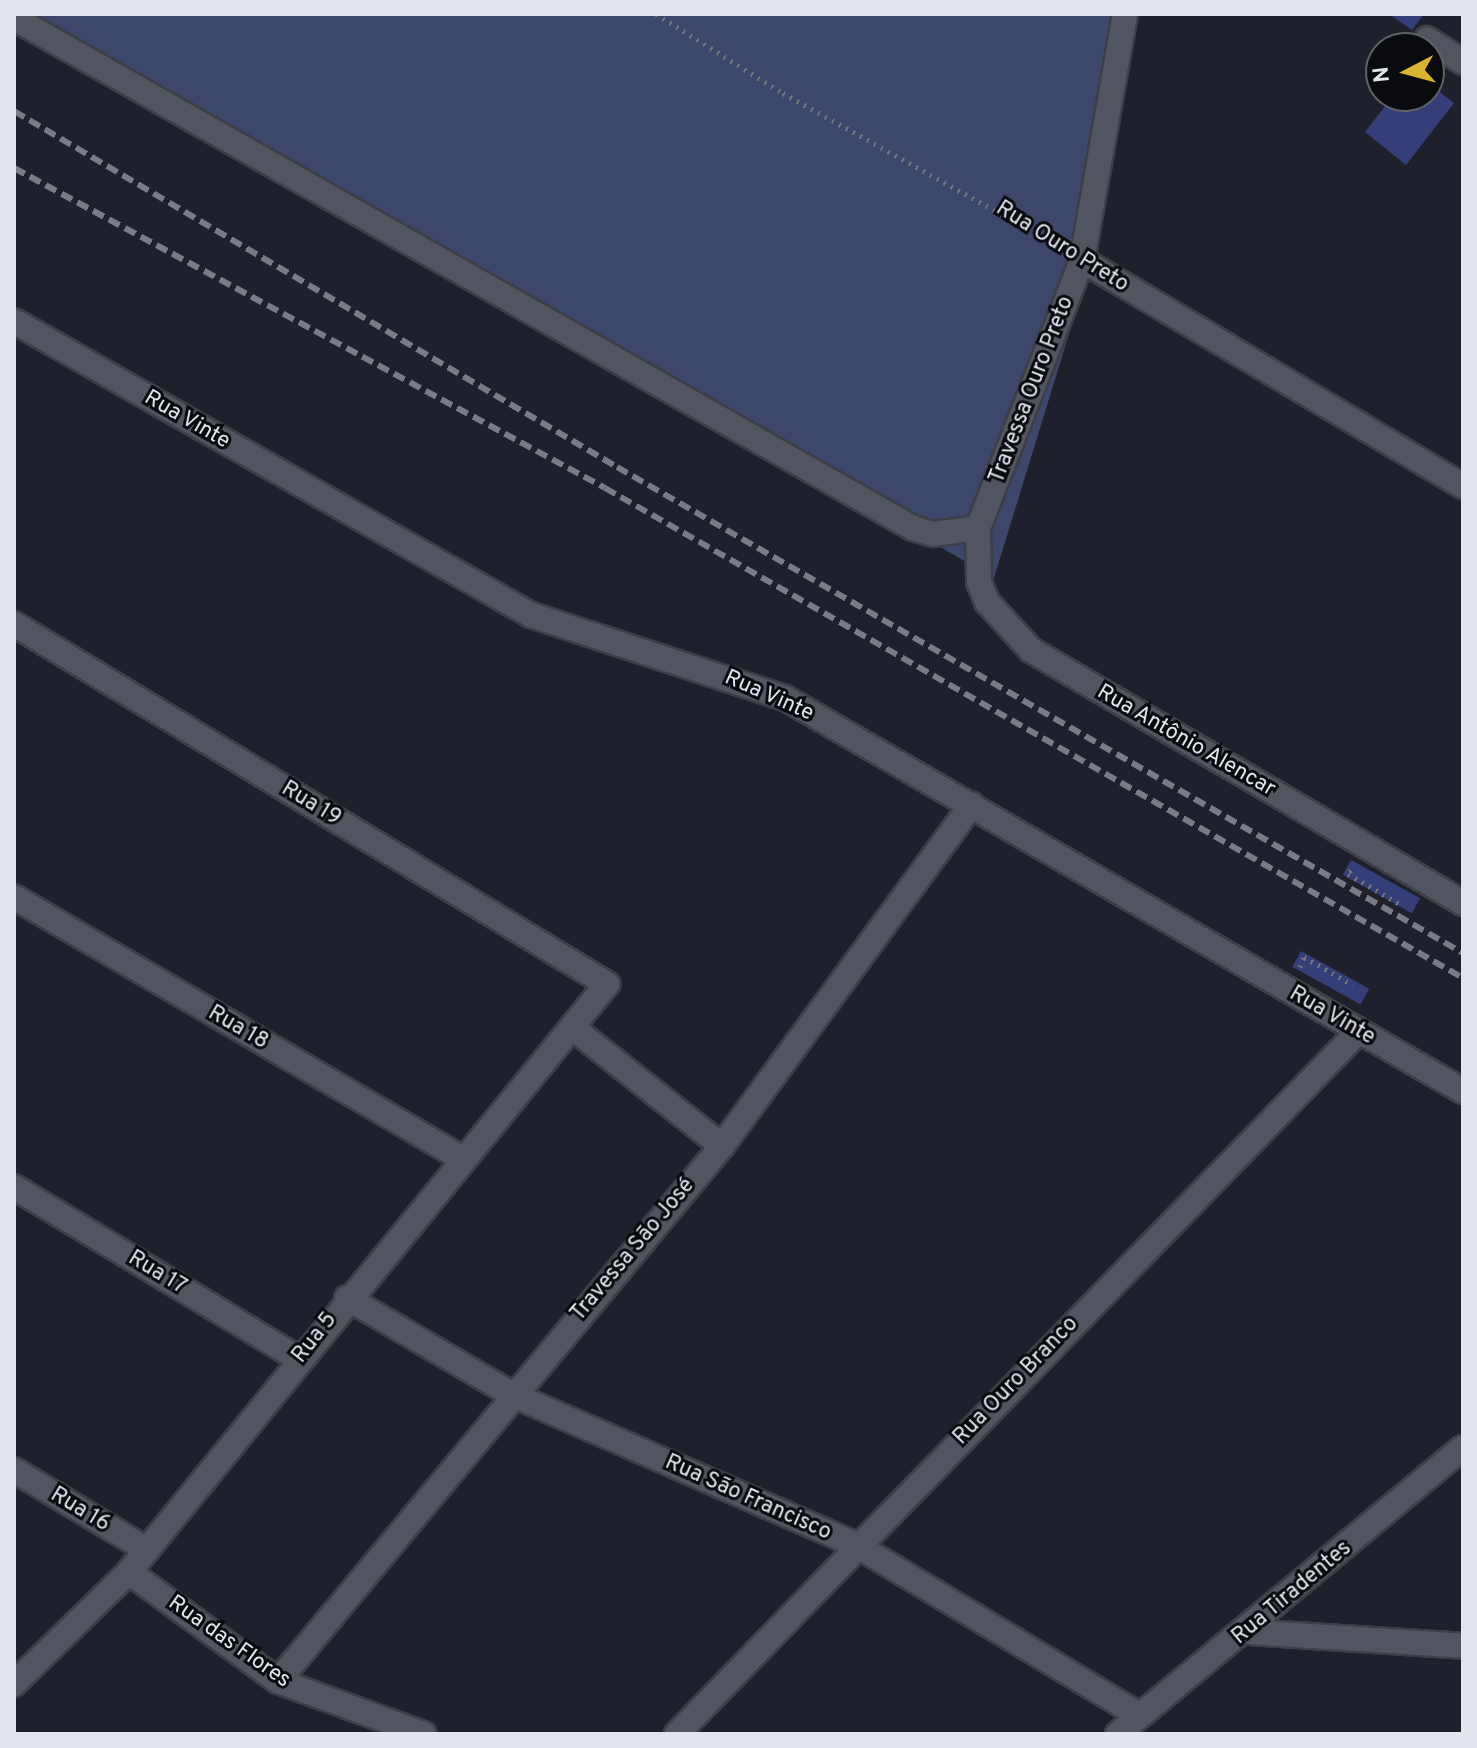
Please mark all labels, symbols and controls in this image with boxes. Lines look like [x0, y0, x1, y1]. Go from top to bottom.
north arrow [1365, 32, 1445, 112]
text: N [1368, 65, 1397, 84]
street label: Rua Ouro Preto [991, 196, 1133, 298]
street label: Travessa Ouro Preto [984, 293, 1080, 487]
street label: Rua Vinte [139, 385, 235, 455]
street label: Rua Vinte [720, 665, 818, 727]
street label: Rua Antônio Alencar [1091, 679, 1281, 803]
street label: Rua 19 [276, 776, 346, 832]
street label: Rua Vinte [1284, 981, 1380, 1051]
street label: Rua 18 [203, 1000, 273, 1056]
street label: Travessa São José [565, 1173, 701, 1327]
street label: Rua 17 [123, 1245, 191, 1301]
street label: Rua 5 [287, 1307, 343, 1369]
street label: Rua Ouro Branco [948, 1311, 1084, 1451]
street label: Rua São Francisco [661, 1449, 835, 1547]
street label: Rua 16 [45, 1482, 115, 1538]
street label: Rua Tiradentes [1227, 1535, 1357, 1651]
street label: Rua das Flores [163, 1590, 295, 1694]

